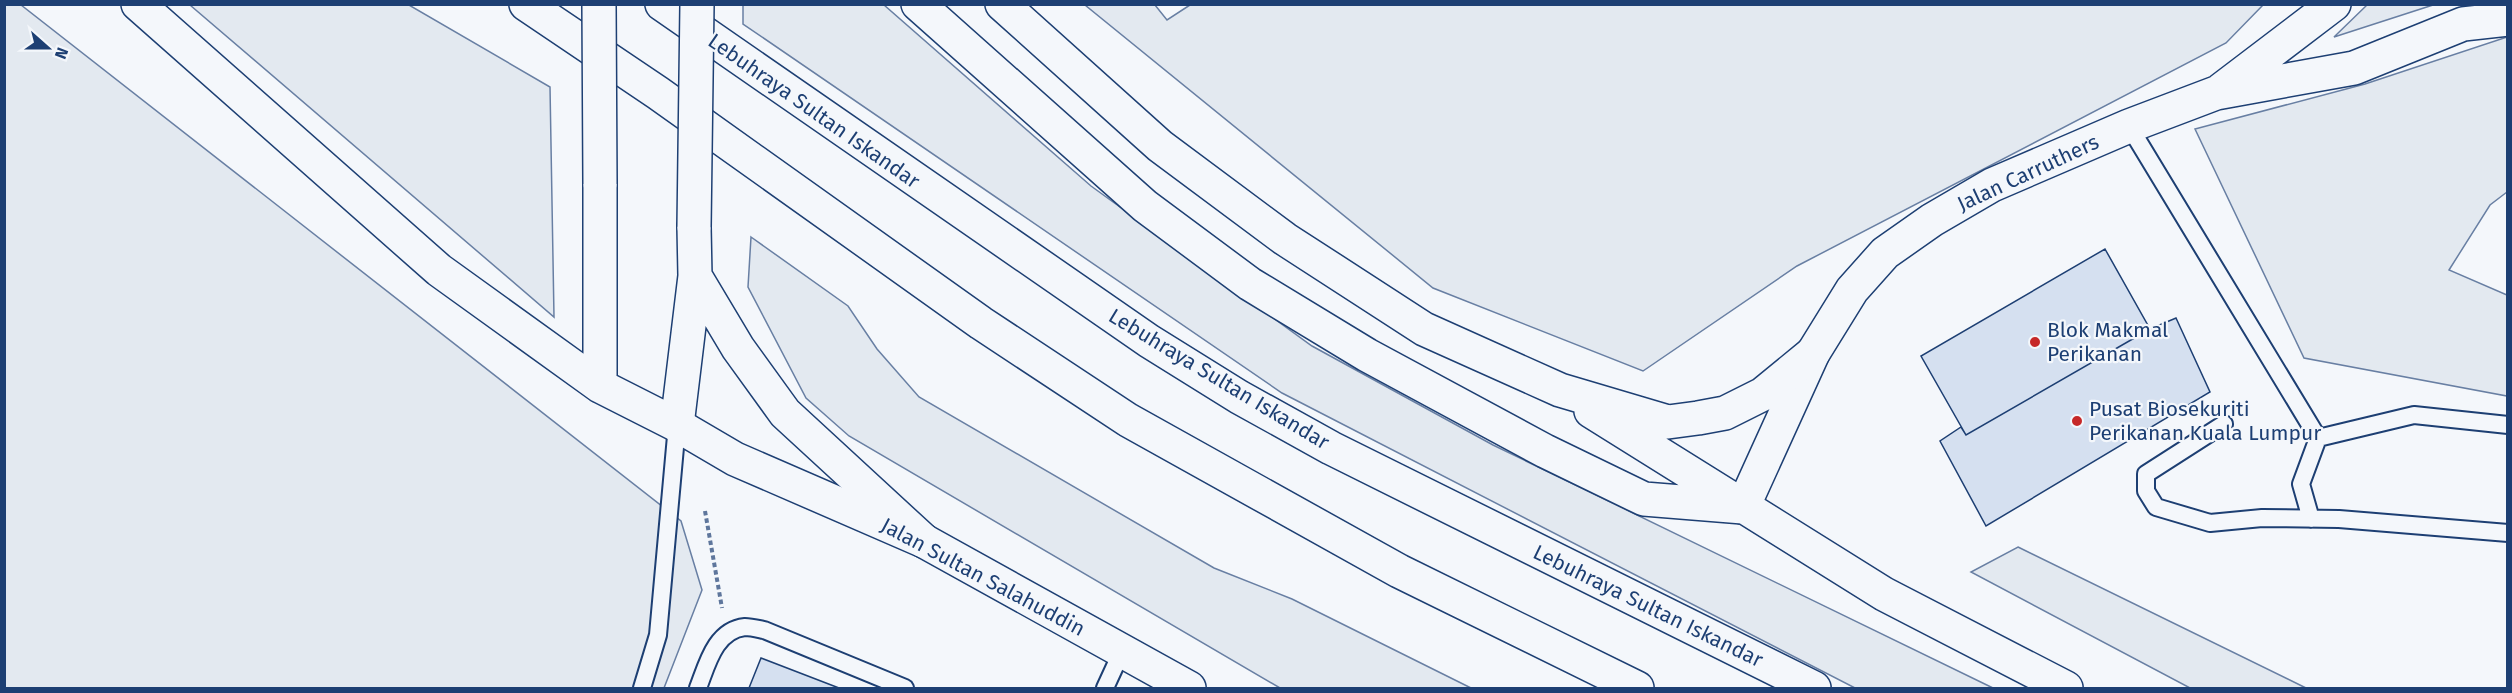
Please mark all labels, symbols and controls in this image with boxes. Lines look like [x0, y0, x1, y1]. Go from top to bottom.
north arrow [18, 18, 78, 78]
street label: Lebuhraya Sultan Iskandar [703, 28, 925, 194]
text: N [51, 45, 72, 62]
street label: Jalan Carruthers [1953, 129, 2103, 217]
street label: Lebuhraya Sultan Iskandar [1104, 303, 1334, 455]
place label: Blok Makmal Perikanan [2047, 317, 2168, 367]
marker: Blok Makmal Perikanan [2028, 335, 2042, 349]
place label: Pusat Biosekuriti Perikanan Kuala Lumpur [2089, 396, 2321, 446]
marker: Pusat Biosekuriti Perikanan Kuala Lumpur [2070, 414, 2084, 428]
street label: Jalan Sultan Salahuddin [876, 512, 1090, 642]
street label: Lebuhraya Sultan Iskandar [1529, 539, 1767, 673]

